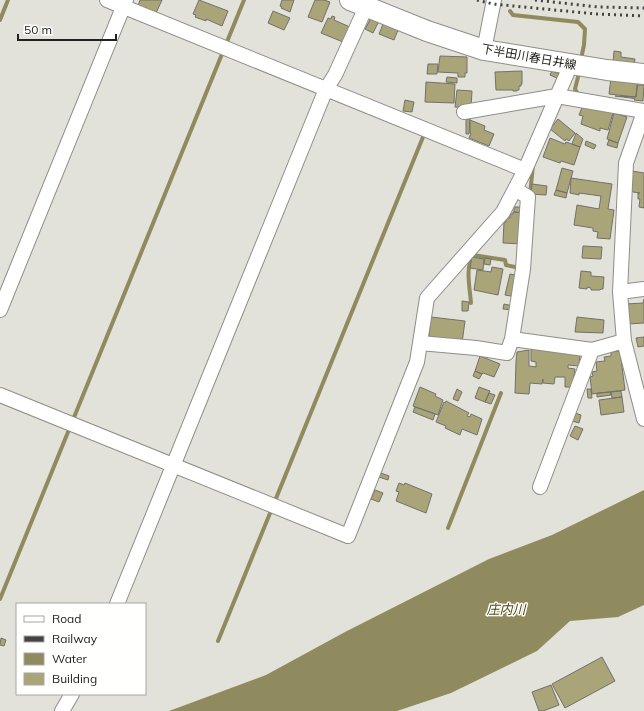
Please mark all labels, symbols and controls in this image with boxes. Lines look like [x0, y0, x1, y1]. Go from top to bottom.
scale bar [18, 16, 116, 42]
text: 50 m [24, 22, 52, 37]
street label: 下半田川春日井線 [481, 41, 578, 72]
water label: 庄内川 [486, 601, 527, 617]
legend [16, 603, 146, 695]
text: Road [52, 611, 81, 626]
text: Railway [52, 631, 98, 646]
text: Water [52, 651, 88, 666]
text: Building [52, 671, 97, 686]

